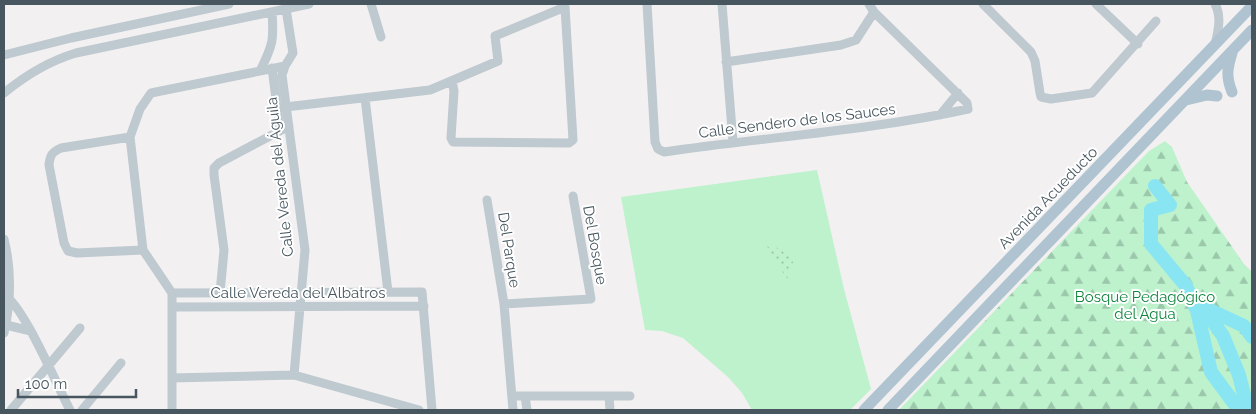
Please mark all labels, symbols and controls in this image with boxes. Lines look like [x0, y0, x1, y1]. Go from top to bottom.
street label: Calle Vereda del Águila [263, 96, 297, 258]
street label: Calle Sendero de los Sauces [698, 100, 896, 142]
street label: Avenida Acueducto [995, 143, 1101, 253]
street label: Del Bosque [579, 204, 611, 286]
street label: Del Parque [494, 211, 524, 289]
street label: Calle Vereda del Albatros [211, 284, 385, 302]
park label: Bosque Pedagógico del Agua [1075, 288, 1215, 323]
scale bar [18, 366, 135, 398]
text: 100 m [25, 375, 67, 393]

